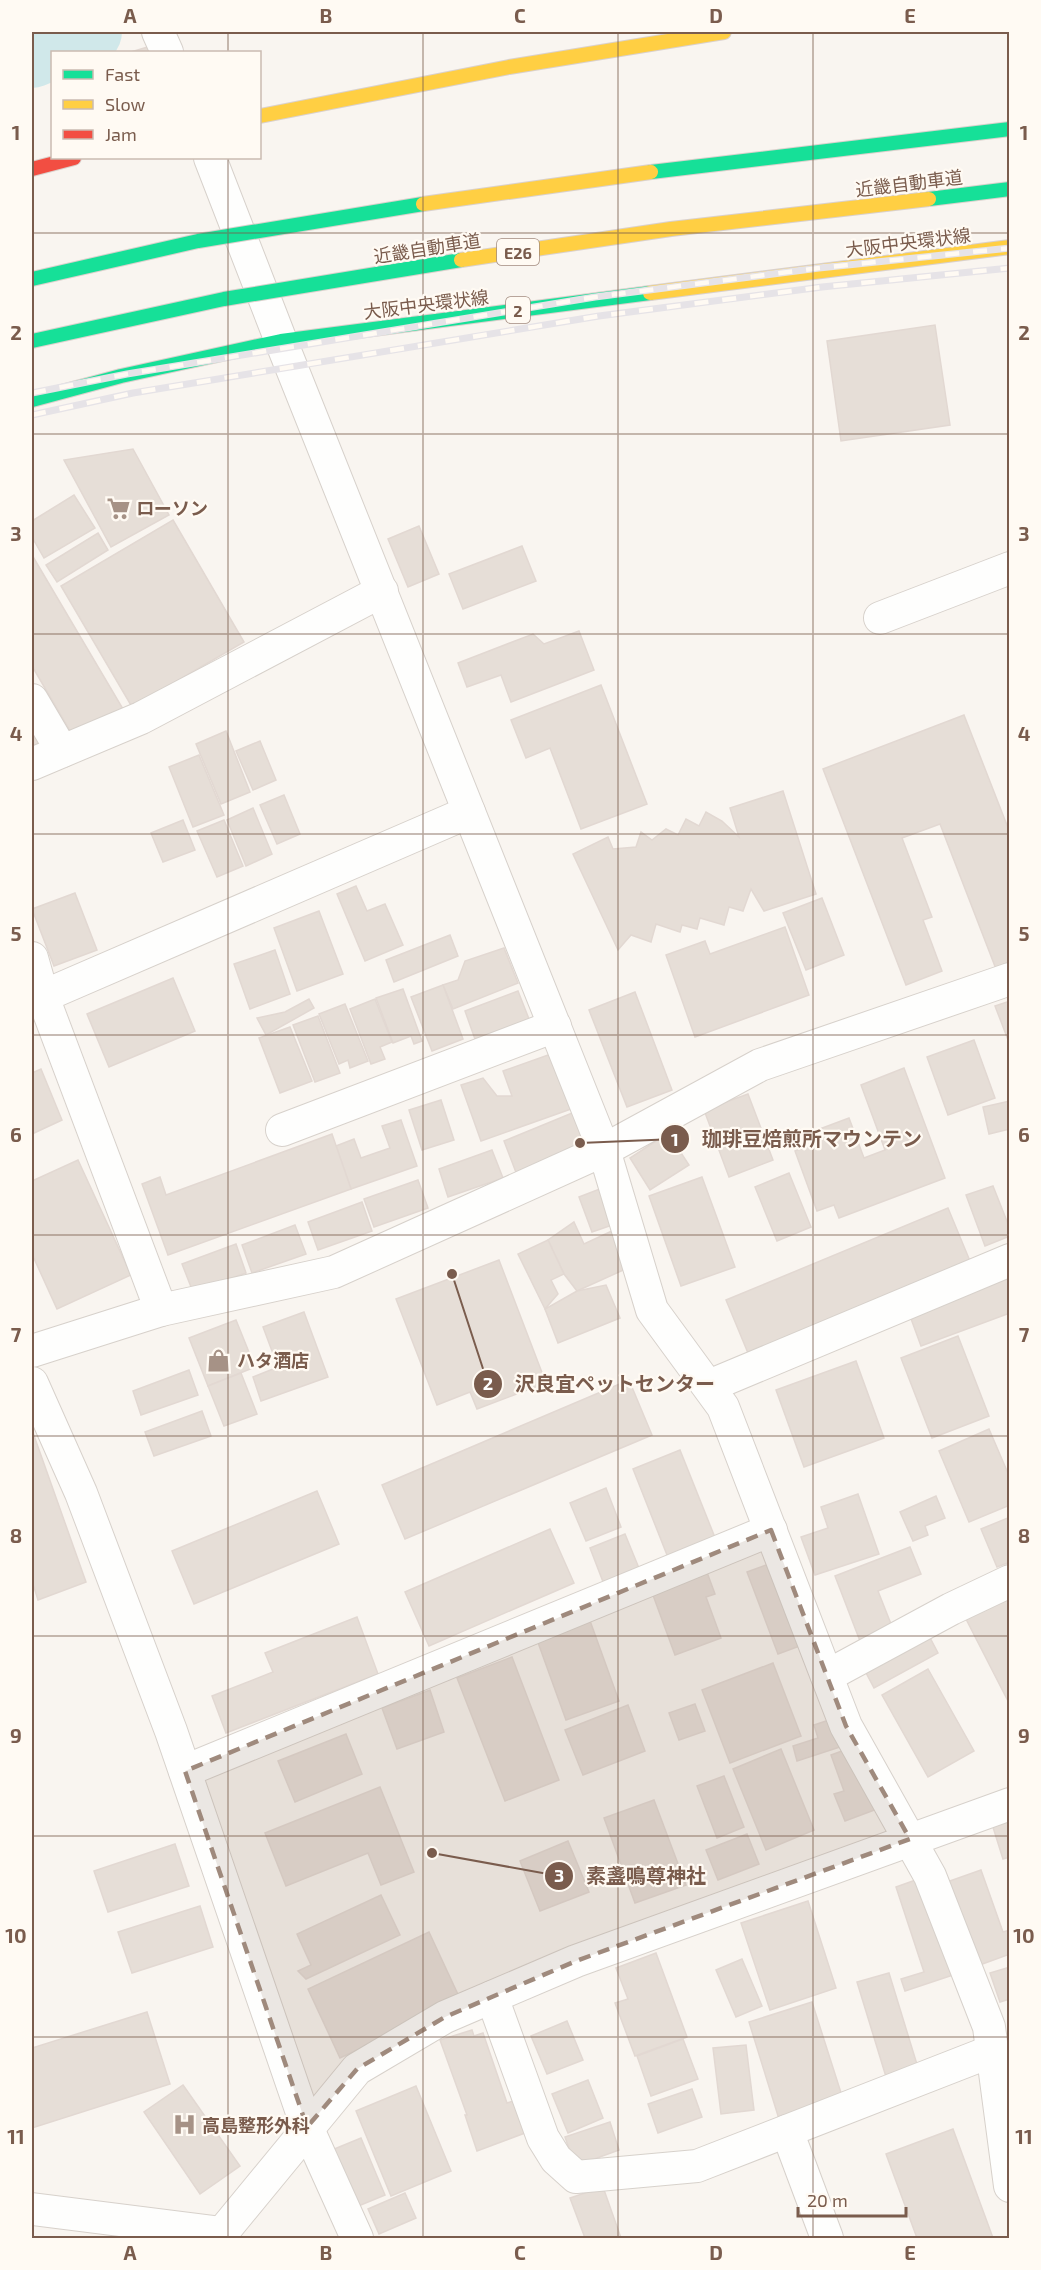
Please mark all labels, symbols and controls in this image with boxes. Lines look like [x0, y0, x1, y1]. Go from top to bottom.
text: A [123, 3, 137, 27]
text: B [320, 3, 332, 27]
text: C [514, 3, 526, 27]
text: D [709, 3, 723, 27]
text: E [904, 3, 916, 27]
legend [51, 51, 261, 159]
text: Fast [105, 63, 140, 85]
text: Slow [105, 93, 146, 115]
text: 1 [12, 120, 20, 144]
text: 1 [1020, 120, 1028, 144]
text: Jam [105, 123, 137, 145]
street label: 近畿自動車道 [854, 166, 964, 200]
street label: 大阪中央環状線 [844, 223, 972, 261]
street label: 近畿自動車道 [372, 229, 482, 267]
road number: E26 [497, 239, 539, 265]
street label: 大阪中央環状線 [362, 285, 490, 323]
road number: 2 [506, 297, 530, 323]
text: 2 [10, 320, 22, 344]
text: 2 [1018, 320, 1030, 344]
supermarket icon: ローソン [105, 495, 131, 521]
place label: ローソン [136, 497, 208, 519]
text: 3 [10, 521, 22, 545]
text: 3 [1018, 521, 1030, 545]
text: 4 [10, 721, 23, 745]
text: 4 [1018, 721, 1031, 745]
text: 5 [10, 921, 22, 945]
text: 5 [1018, 921, 1030, 945]
callout: 珈琲豆焙煎所マウンテン [660, 1120, 934, 1158]
text: 6 [10, 1122, 22, 1146]
text: 6 [1018, 1122, 1030, 1146]
text: 珈琲豆焙煎所マウンテン [702, 1126, 922, 1150]
text: 1 [671, 1128, 679, 1150]
text: 7 [11, 1322, 22, 1346]
text: 7 [1019, 1322, 1030, 1346]
shop icon: ハタ酒店 [206, 1347, 232, 1373]
place label: ハタ酒店 [237, 1349, 309, 1371]
callout: 沢良宜ペットセンター [473, 1365, 727, 1403]
text: 沢良宜ペットセンター [515, 1371, 715, 1395]
text: 2 [483, 1372, 493, 1394]
text: 8 [10, 1523, 22, 1547]
text: 8 [1018, 1523, 1030, 1547]
text: 9 [10, 1723, 22, 1747]
text: 9 [1018, 1723, 1030, 1747]
callout: 素盞鳴尊神社 [544, 1857, 718, 1895]
text: 素盞鳴尊神社 [586, 1863, 706, 1887]
text: 3 [554, 1864, 564, 1886]
text: 10 [5, 1923, 27, 1947]
text: 10 [1013, 1923, 1035, 1947]
hospital icon: 高島整形外科 [171, 2112, 197, 2138]
place label: 高島整形外科 [202, 2114, 310, 2136]
text: 11 [7, 2124, 25, 2148]
text: 11 [1015, 2124, 1033, 2148]
scale bar [798, 2180, 906, 2218]
text: 20 m [807, 2189, 848, 2211]
text: A [123, 2240, 137, 2264]
text: B [320, 2240, 332, 2264]
text: C [514, 2240, 526, 2264]
text: D [709, 2240, 723, 2264]
text: E [904, 2240, 916, 2264]

